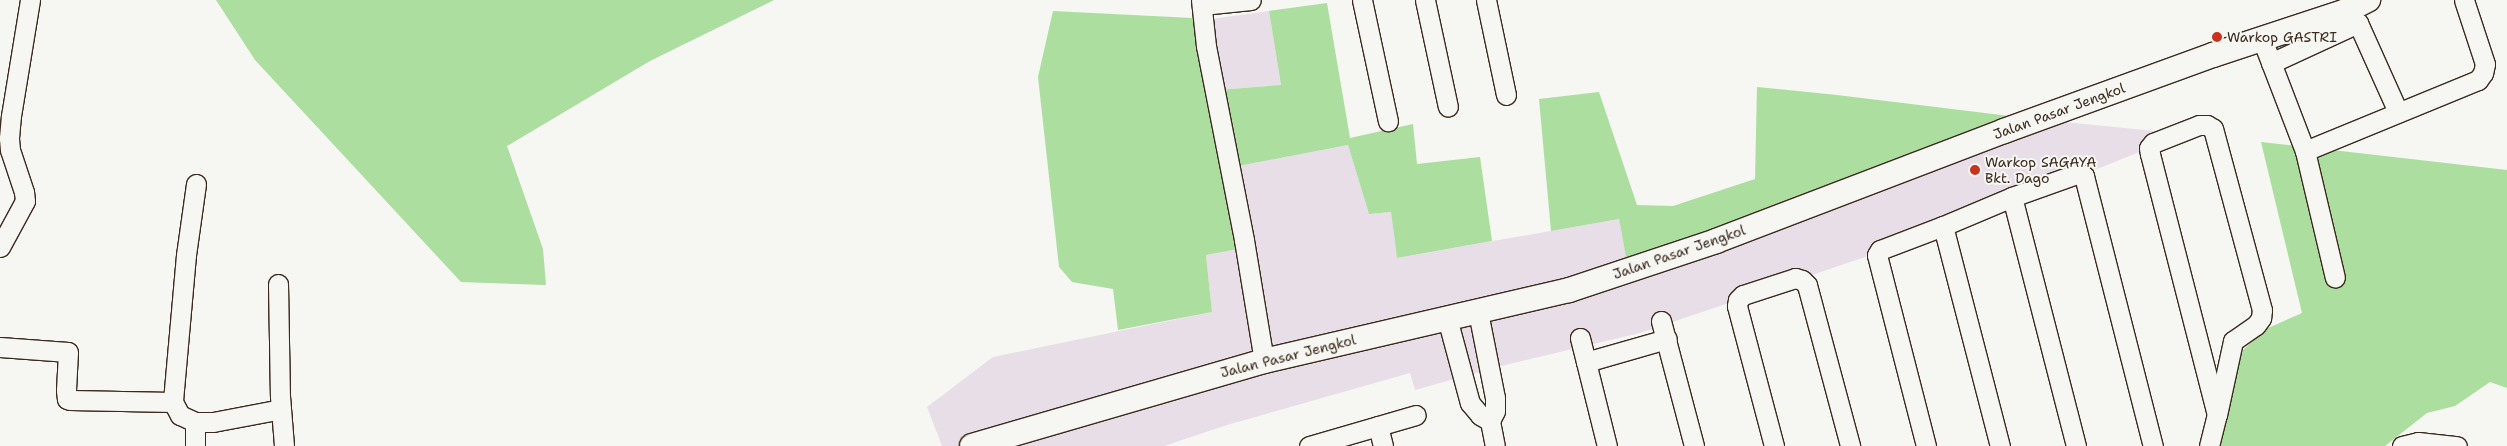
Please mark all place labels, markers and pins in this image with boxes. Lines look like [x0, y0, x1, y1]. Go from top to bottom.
place label: Warkop GASTRI [2227, 29, 2337, 45]
marker: Warkop GASTRI [2211, 31, 2223, 43]
place label: Warkop SAGAYA Bkt. Dago [1985, 154, 2096, 186]
marker: Warkop SAGAYA Bkt. Dago [1969, 164, 1981, 176]

